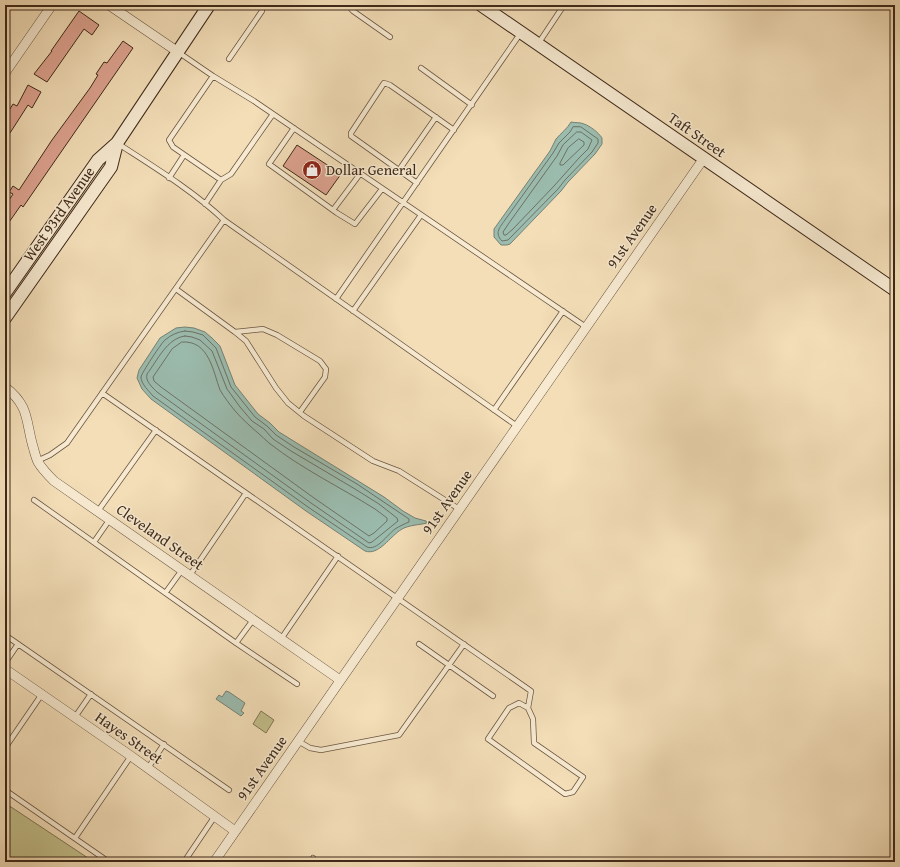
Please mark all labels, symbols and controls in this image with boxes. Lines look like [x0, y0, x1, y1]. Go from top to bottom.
street label: Taft Street [664, 107, 731, 163]
shop icon: Dollar General [301, 159, 323, 181]
place label: Dollar General [326, 159, 416, 180]
street label: West 93rd Avenue [18, 162, 99, 265]
street label: 91st Avenue [601, 199, 662, 272]
street label: 91st Avenue [416, 465, 477, 538]
street label: Cleveland Street [112, 499, 209, 575]
street label: Hayes Street [91, 706, 168, 769]
street label: 91st Avenue [231, 731, 292, 804]

